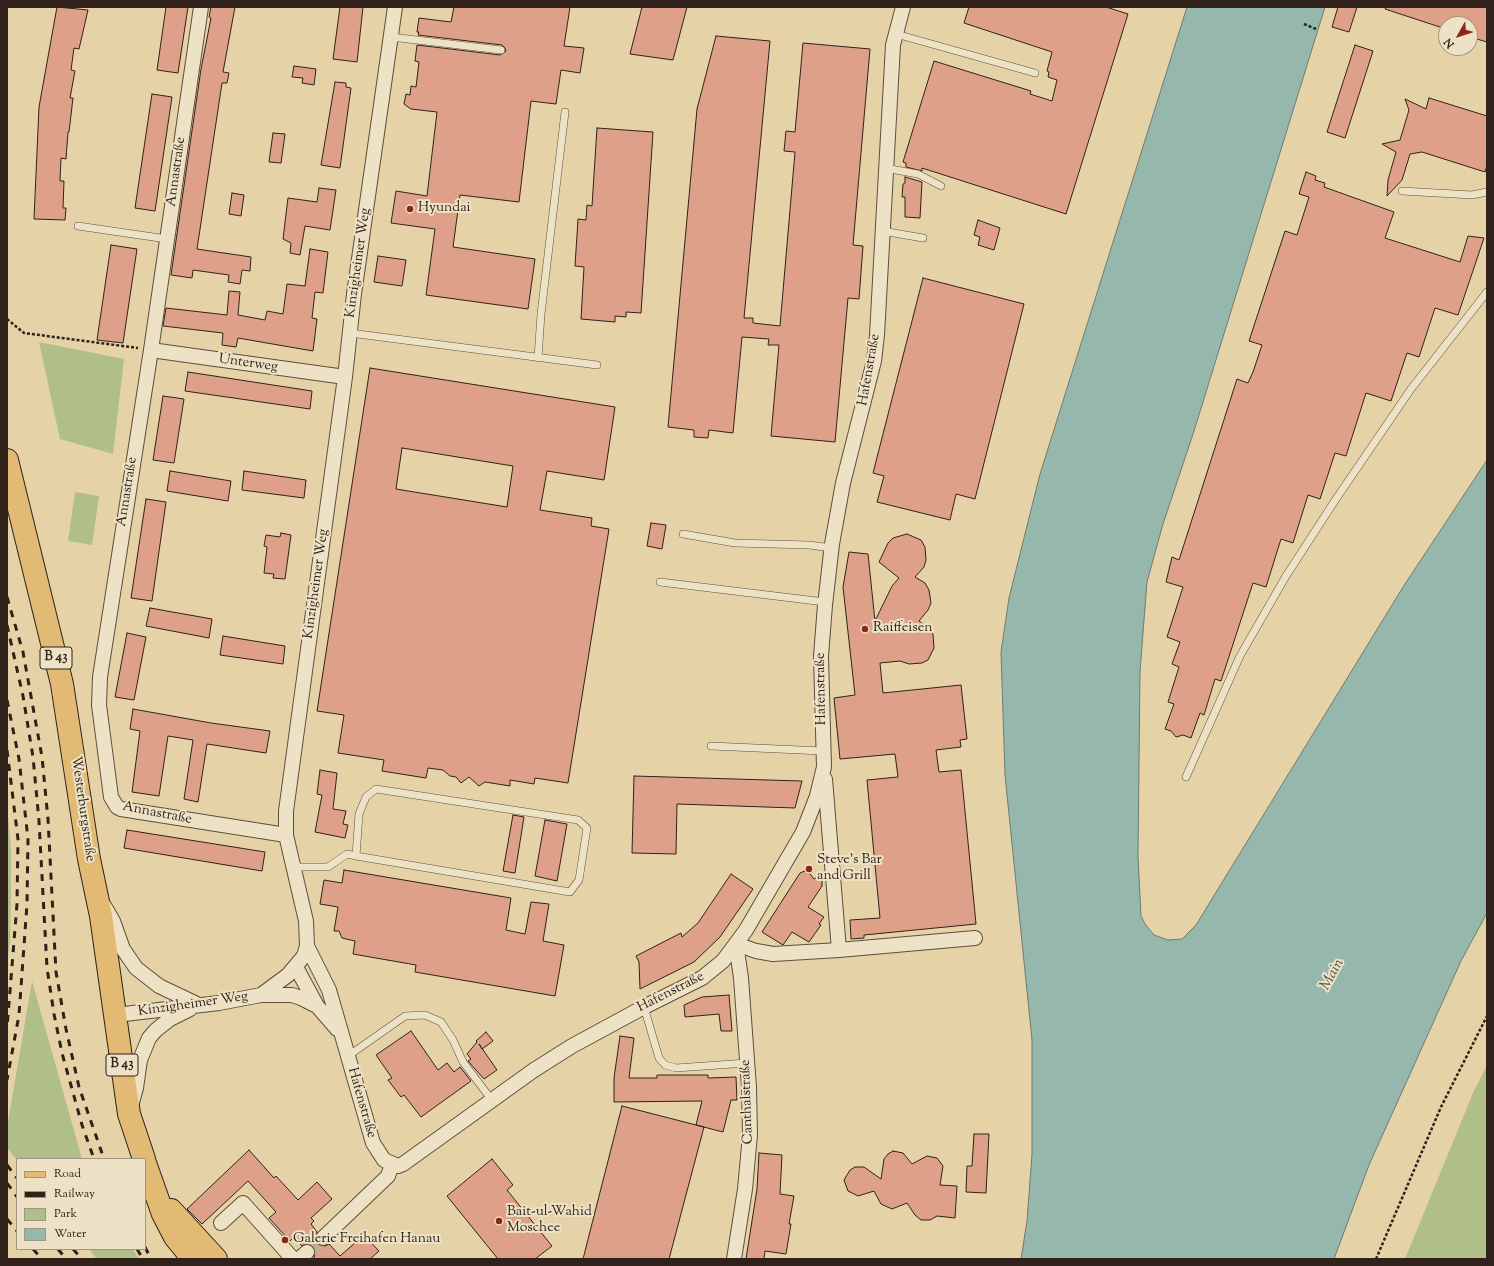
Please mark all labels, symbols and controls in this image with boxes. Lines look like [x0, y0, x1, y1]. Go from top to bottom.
north arrow [1438, 16, 1478, 56]
text: N [1440, 34, 1458, 51]
street label: Annastraße [164, 136, 190, 208]
place label: Hyundai [418, 201, 471, 217]
marker: Hyundai [405, 204, 415, 214]
street label: Kinzigheimer Weg [343, 207, 375, 319]
street label: Hafenstraße [855, 333, 885, 407]
street label: Unterweg [217, 352, 279, 376]
street label: Annastraße [114, 456, 142, 528]
street label: Kinzigheimer Weg [301, 528, 333, 640]
place label: Raiffeisen [873, 621, 932, 637]
marker: Raiffeisen [860, 624, 870, 634]
road number: B 43 [40, 647, 72, 669]
street label: Hafenstraße [813, 652, 831, 726]
street label: Westerburgstraße [66, 755, 98, 863]
street label: Annastraße [121, 799, 193, 829]
place label: Steve's Bar and Grill [817, 853, 882, 886]
marker: Steve's Bar and Grill [804, 864, 814, 874]
water label: Main [1317, 956, 1349, 994]
street label: Hafenstraße [635, 969, 707, 1017]
street label: Kinzigheimer Weg [137, 989, 249, 1021]
road number: B 43 [106, 1054, 138, 1076]
street label: Canthalstraße [738, 1059, 758, 1145]
street label: Hafenstraße [343, 1066, 379, 1140]
legend [16, 1158, 146, 1250]
text: Road [54, 1165, 81, 1183]
text: Railway [54, 1185, 95, 1203]
text: Park [54, 1205, 77, 1223]
place label: Bait-ul-Wahid Moschee [507, 1205, 592, 1238]
marker: Bait-ul-Wahid Moschee [494, 1216, 504, 1226]
text: Water [54, 1225, 86, 1243]
place label: Galerie Freihafen Hanau [293, 1232, 440, 1248]
marker: Galerie Freihafen Hanau [280, 1235, 290, 1245]

